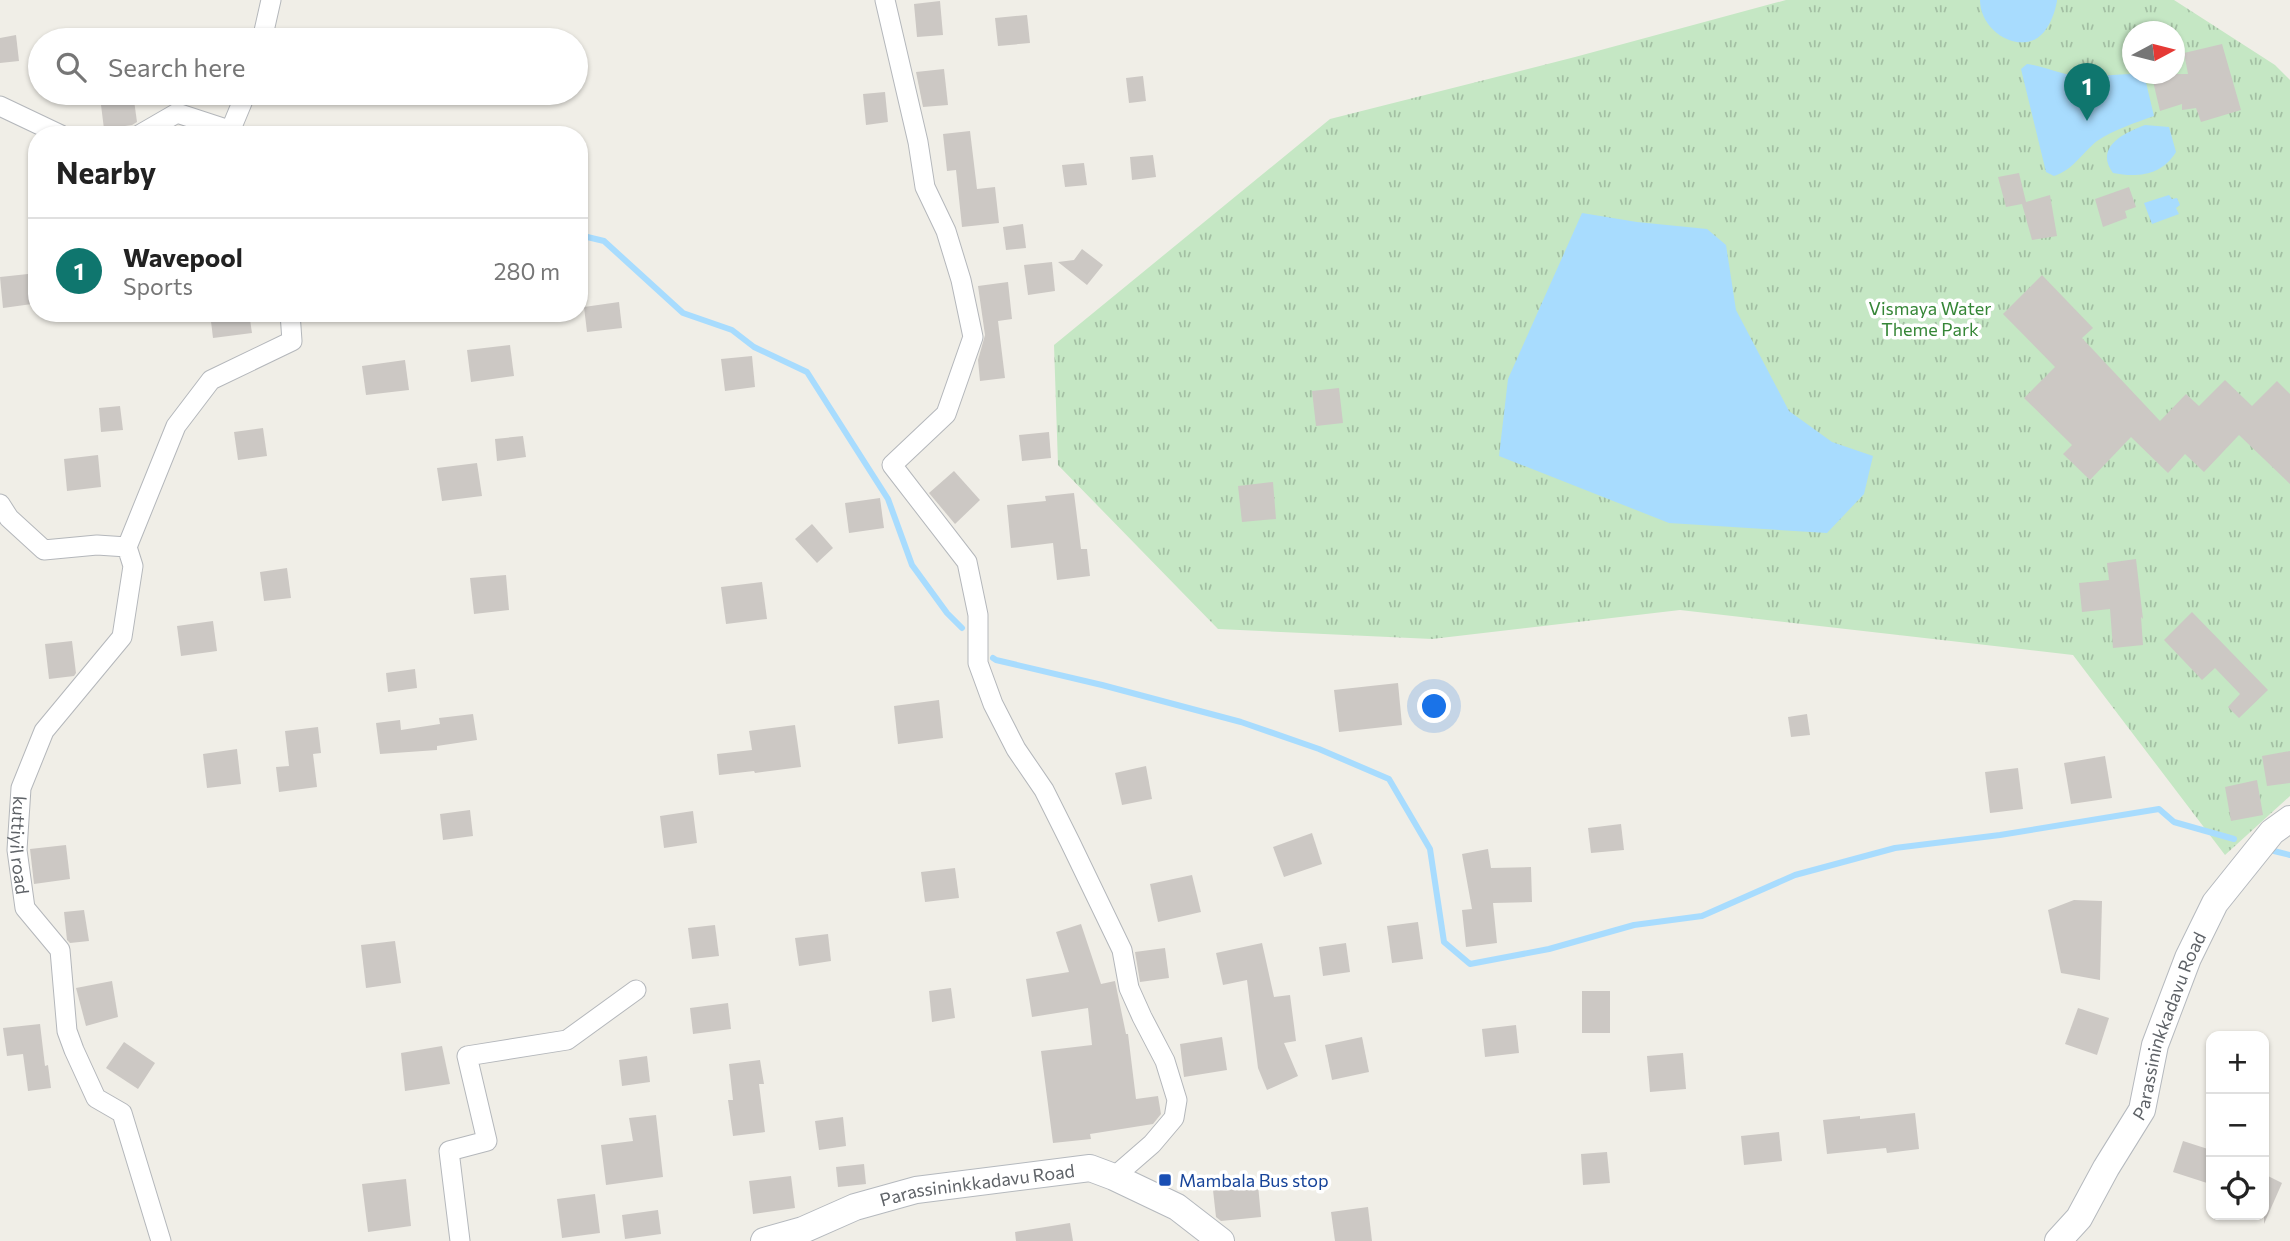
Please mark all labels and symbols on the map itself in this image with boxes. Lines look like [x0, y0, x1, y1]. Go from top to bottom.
north arrow [2122, 21, 2185, 84]
pin: 1 [2064, 63, 2110, 121]
park label: Vismaya Water Theme Park [1869, 297, 1991, 340]
your location [1417, 689, 1451, 723]
street label: kuttiyil road [6, 795, 34, 896]
street label: Parassininkkadavu Road [2128, 928, 2210, 1124]
street label: Parassininkkadavu Road [877, 1159, 1076, 1211]
place label: Mambala Bus stop [1179, 1169, 1329, 1191]
marker: Mambala Bus stop [1157, 1172, 1173, 1188]

